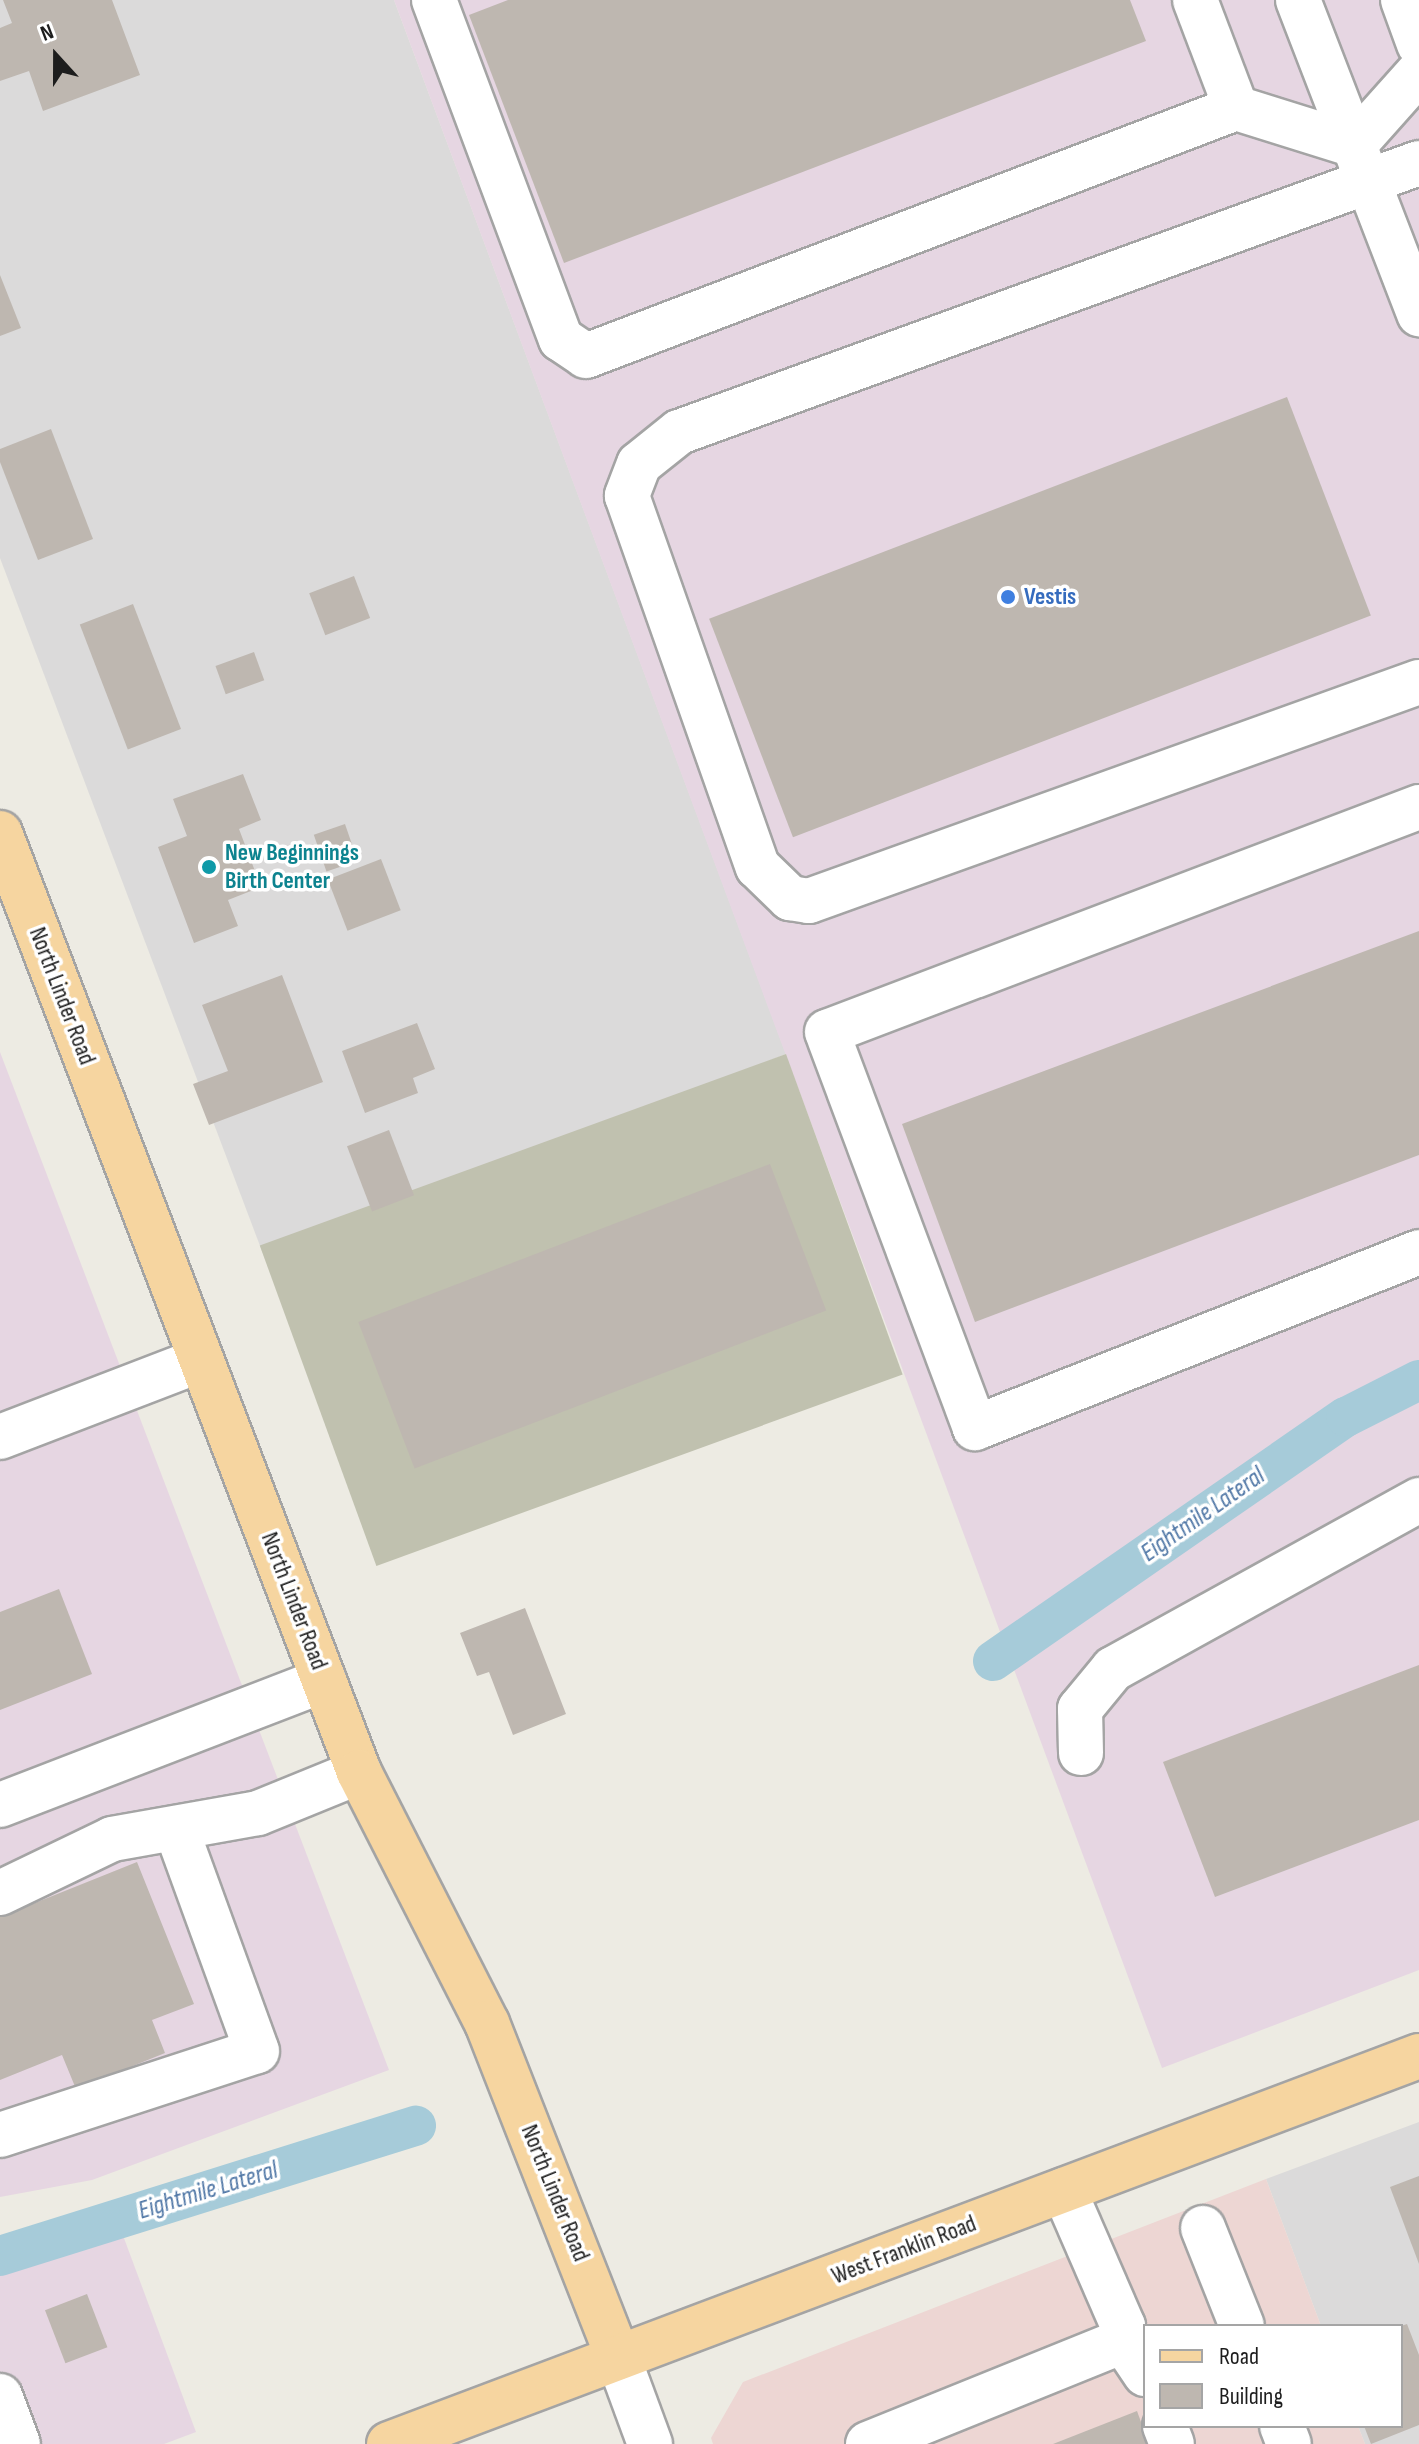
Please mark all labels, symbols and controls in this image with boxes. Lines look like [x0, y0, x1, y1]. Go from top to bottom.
north arrow [16, 16, 96, 96]
text: N [37, 18, 58, 48]
place label: Vestis [1024, 583, 1076, 611]
marker: Vestis [999, 588, 1017, 606]
place label: New Beginnings Birth Center [225, 839, 359, 895]
marker: New Beginnings Birth Center [200, 858, 218, 876]
street label: North Linder Road [23, 923, 101, 1069]
water label: Eightmile Lateral [1135, 1461, 1271, 1569]
street label: North Linder Road [255, 1528, 333, 1674]
street label: North Linder Road [515, 2121, 595, 2265]
water label: Eightmile Lateral [135, 2155, 281, 2227]
street label: West Franklin Road [828, 2209, 980, 2291]
legend [1143, 2324, 1403, 2428]
text: Road [1219, 2342, 1259, 2371]
text: Building [1219, 2382, 1283, 2411]

